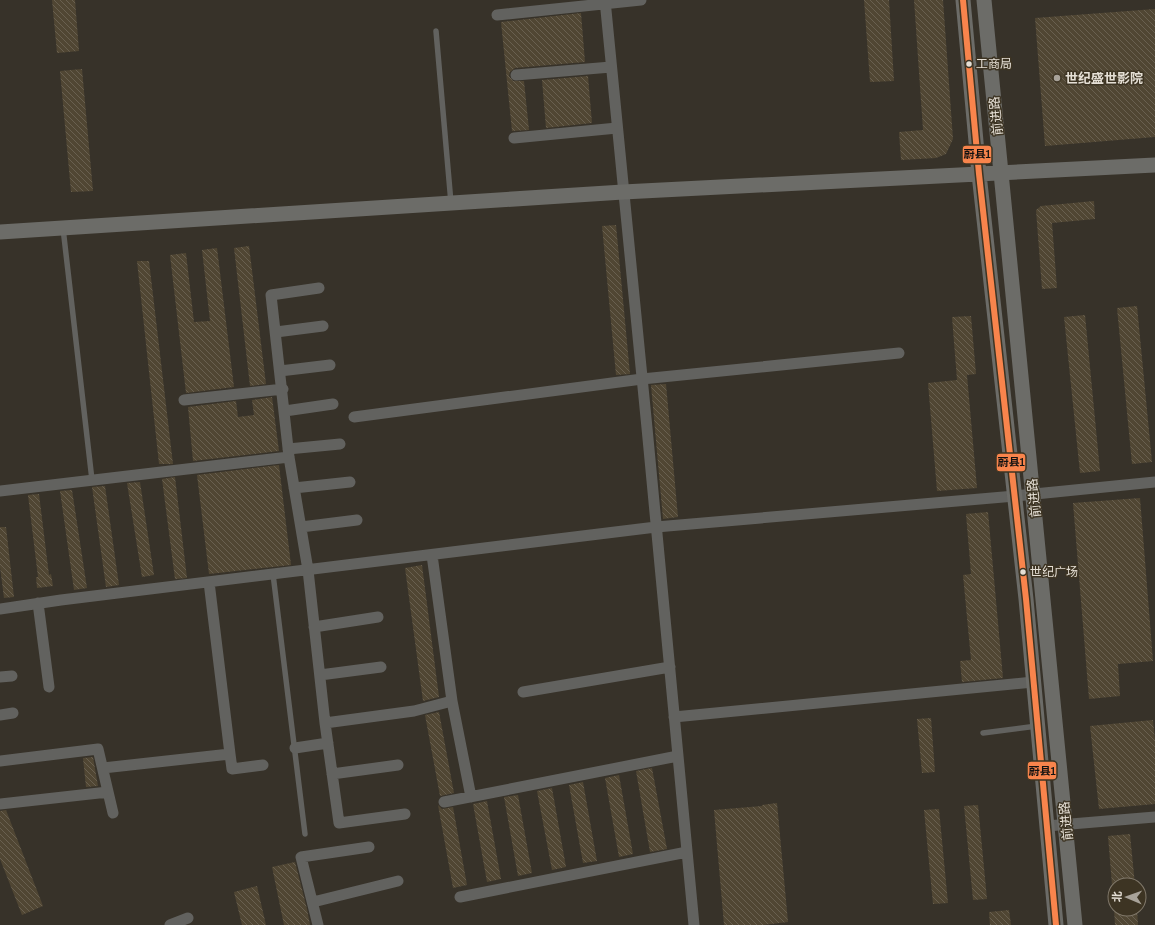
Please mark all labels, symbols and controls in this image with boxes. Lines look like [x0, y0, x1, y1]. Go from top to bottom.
place label: 工商局 [976, 56, 1012, 72]
marker: 工商局 [964, 59, 974, 69]
place label: 世纪盛世影院 [1065, 70, 1143, 87]
marker: 世纪盛世影院 [1052, 73, 1062, 83]
street label: 前进路 [986, 96, 1006, 136]
line badge: 蔚县1 [962, 145, 992, 164]
text: 蔚县1 [963, 147, 991, 161]
line badge: 蔚县1 [996, 453, 1026, 472]
text: 蔚县1 [997, 455, 1025, 469]
street label: 前进路 [1024, 478, 1044, 518]
place label: 世纪广场 [1030, 564, 1078, 580]
marker: 世纪广场 [1018, 567, 1028, 577]
line badge: 蔚县1 [1027, 761, 1057, 780]
text: 蔚县1 [1028, 764, 1056, 778]
street label: 前进路 [1056, 801, 1076, 841]
north arrow [1107, 877, 1147, 917]
text: 北 [1110, 891, 1124, 902]

